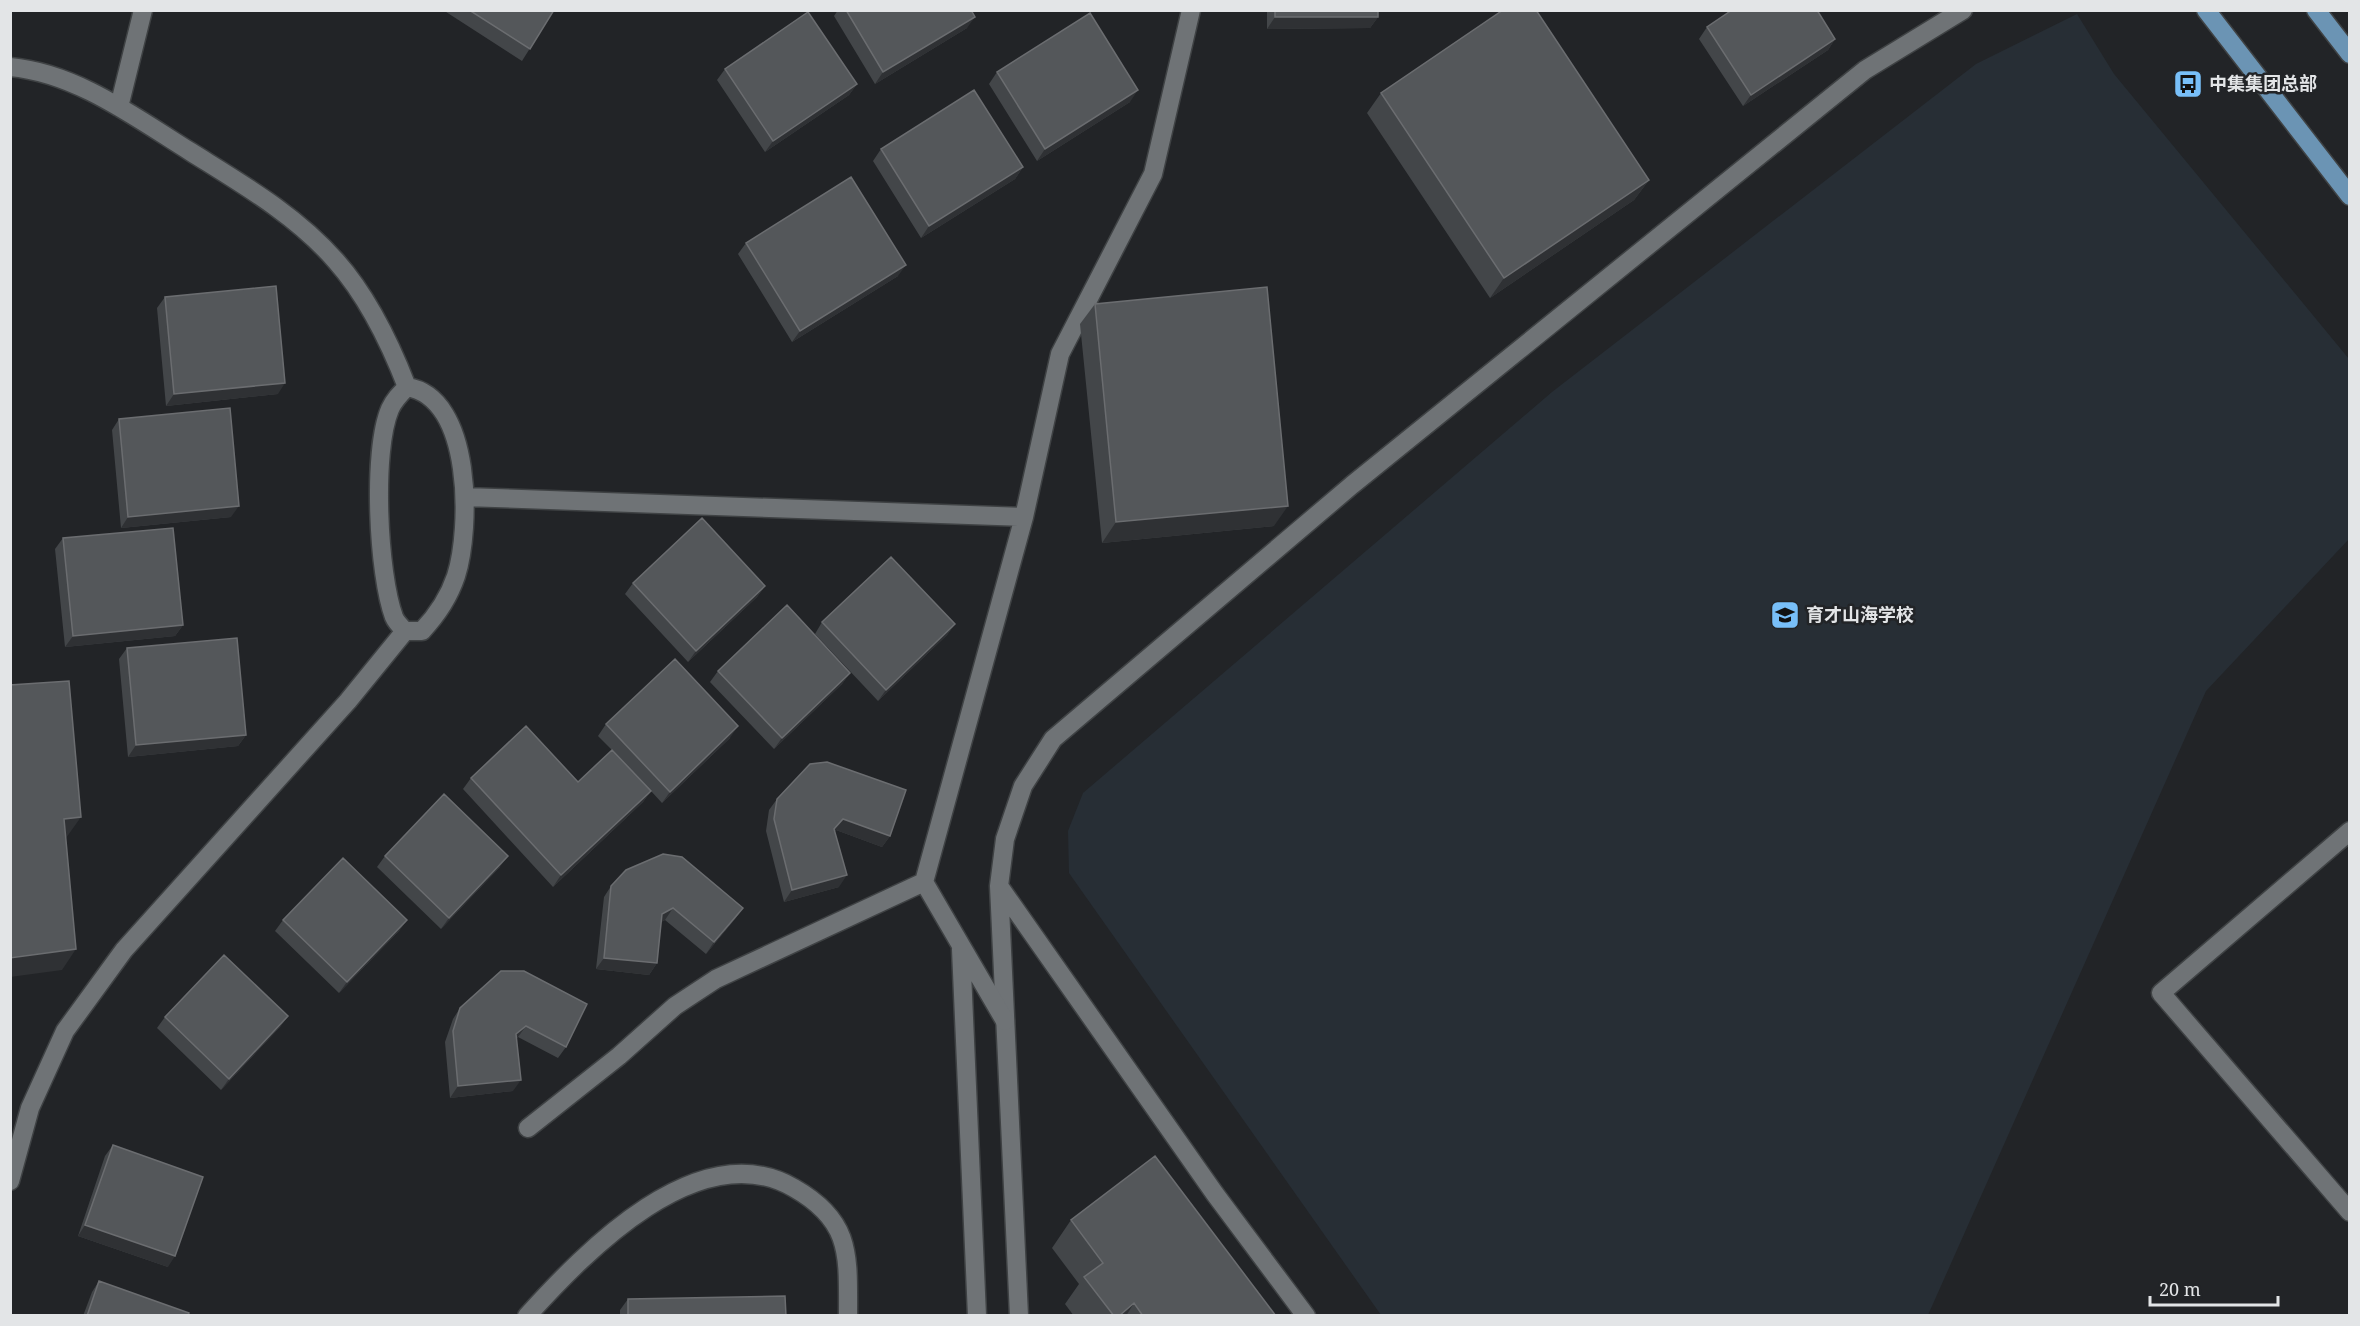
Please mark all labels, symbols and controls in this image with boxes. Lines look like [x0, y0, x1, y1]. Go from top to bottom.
bus stop icon: 中集集团总部 [2172, 68, 2204, 100]
place label: 中集集团总部 [2209, 71, 2317, 95]
school or university icon: 育才山海学校 [1769, 599, 1801, 631]
place label: 育才山海学校 [1806, 602, 1914, 626]
scale bar [2150, 1269, 2278, 1307]
text: 20 m [2159, 1277, 2201, 1301]

